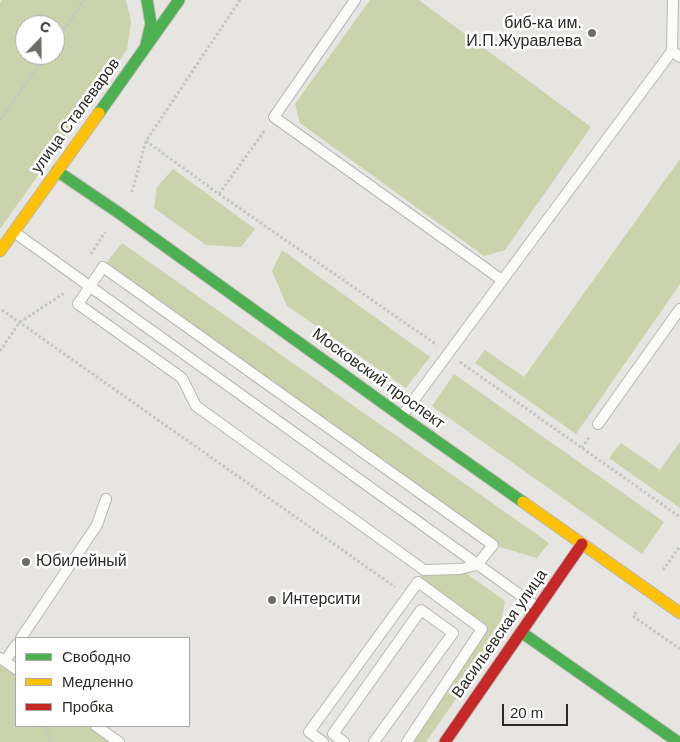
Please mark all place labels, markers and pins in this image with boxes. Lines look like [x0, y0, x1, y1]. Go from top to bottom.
place label: биб-ка им. И.П.Журавлева [466, 14, 582, 52]
marker: биб-ка им. И.П.Журавлева [586, 27, 598, 39]
place label: Юбилейный [36, 552, 127, 572]
marker: Юбилейный [20, 556, 32, 568]
place label: Интерсити [282, 590, 360, 610]
marker: Интерсити [266, 594, 278, 606]

